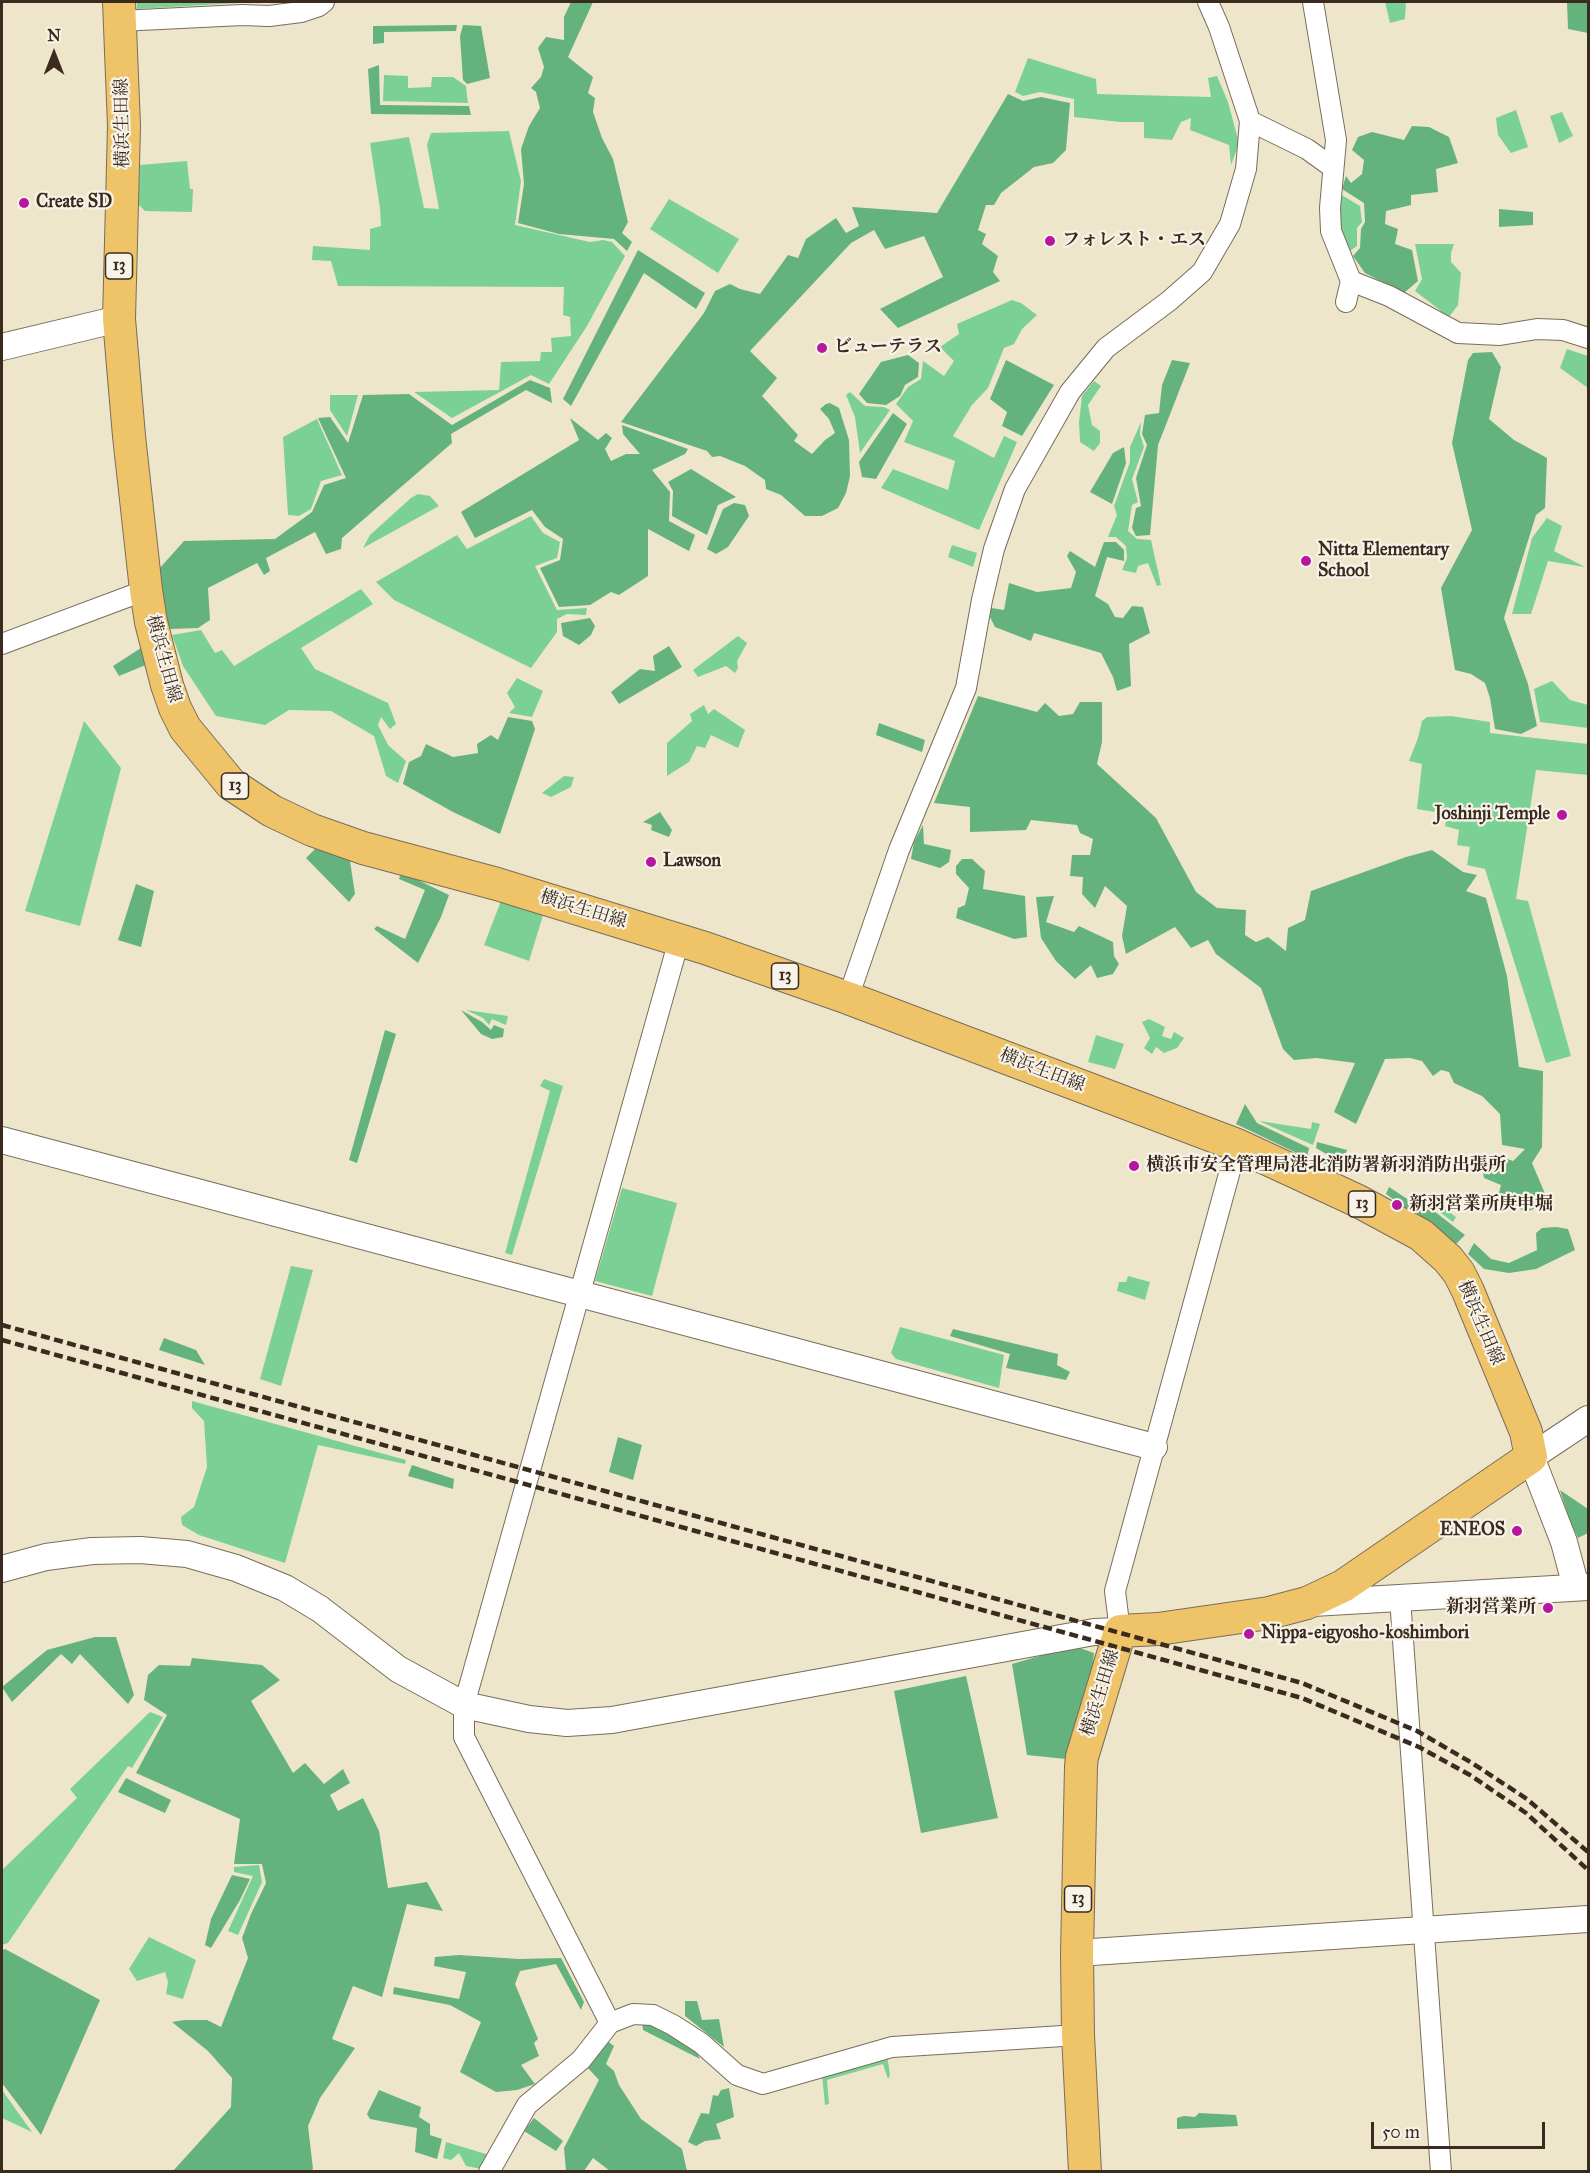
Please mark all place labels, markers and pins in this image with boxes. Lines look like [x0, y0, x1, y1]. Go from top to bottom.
place label: Create SD [36, 192, 112, 214]
marker: Create SD [17, 196, 31, 210]
place label: フォレスト・エス [1062, 230, 1206, 252]
marker: フォレスト・エス [1043, 234, 1057, 248]
place label: ビューテラス [834, 337, 942, 359]
marker: ビューテラス [815, 341, 829, 355]
place label: Nitta Elementary School [1318, 540, 1449, 582]
marker: Nitta Elementary School [1299, 554, 1313, 568]
place label: Joshinji Temple [1435, 804, 1550, 826]
marker: Joshinji Temple [1555, 808, 1569, 822]
place label: Lawson [663, 851, 721, 873]
marker: Lawson [644, 855, 658, 869]
place label: 横浜市安全管理局港北消防署新羽消防出張所 [1146, 1155, 1506, 1177]
marker: 横浜市安全管理局港北消防署新羽消防出張所 [1127, 1159, 1141, 1173]
place label: 新羽営業所庚申堀 [1409, 1194, 1553, 1216]
marker: 新羽営業所庚申堀 [1390, 1198, 1404, 1212]
place label: ENEOS [1440, 1520, 1505, 1542]
marker: ENEOS [1510, 1524, 1524, 1538]
place label: 新羽営業所 [1446, 1597, 1536, 1619]
marker: 新羽営業所 [1541, 1601, 1555, 1615]
place label: Nippa-eigyosho-koshimbori [1261, 1623, 1469, 1645]
marker: Nippa-eigyosho-koshimbori [1242, 1627, 1256, 1641]

